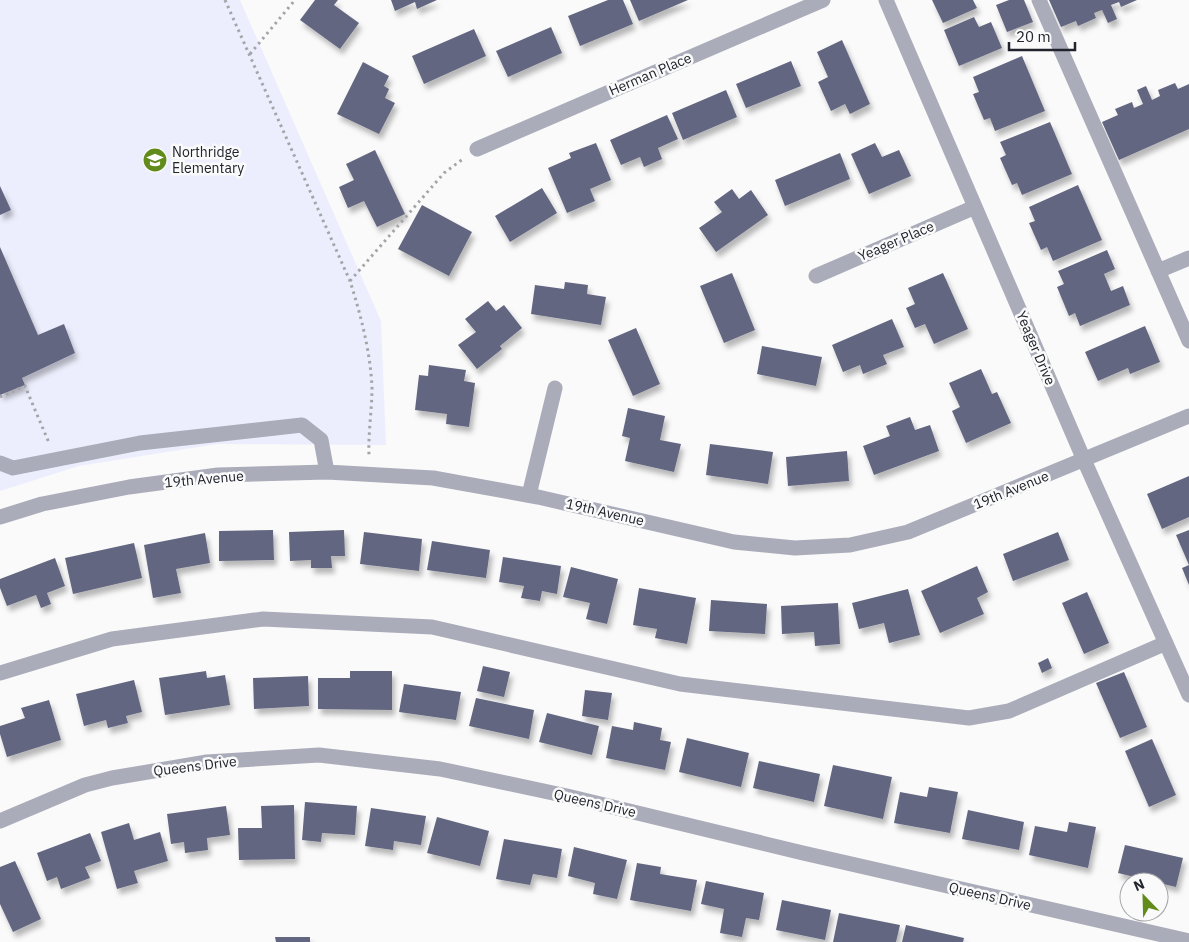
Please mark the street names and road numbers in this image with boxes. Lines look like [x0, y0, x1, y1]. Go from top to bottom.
street label: Herman Place [606, 48, 694, 99]
street label: Yeager Place [855, 217, 937, 265]
street label: Yeager Drive [1012, 308, 1060, 388]
street label: 19th Avenue [164, 467, 245, 491]
street label: 19th Avenue [971, 467, 1052, 513]
street label: 19th Avenue [564, 494, 646, 530]
street label: Queens Drive [152, 752, 238, 780]
street label: Queens Drive [552, 785, 638, 821]
street label: Queens Drive [947, 878, 1033, 914]

